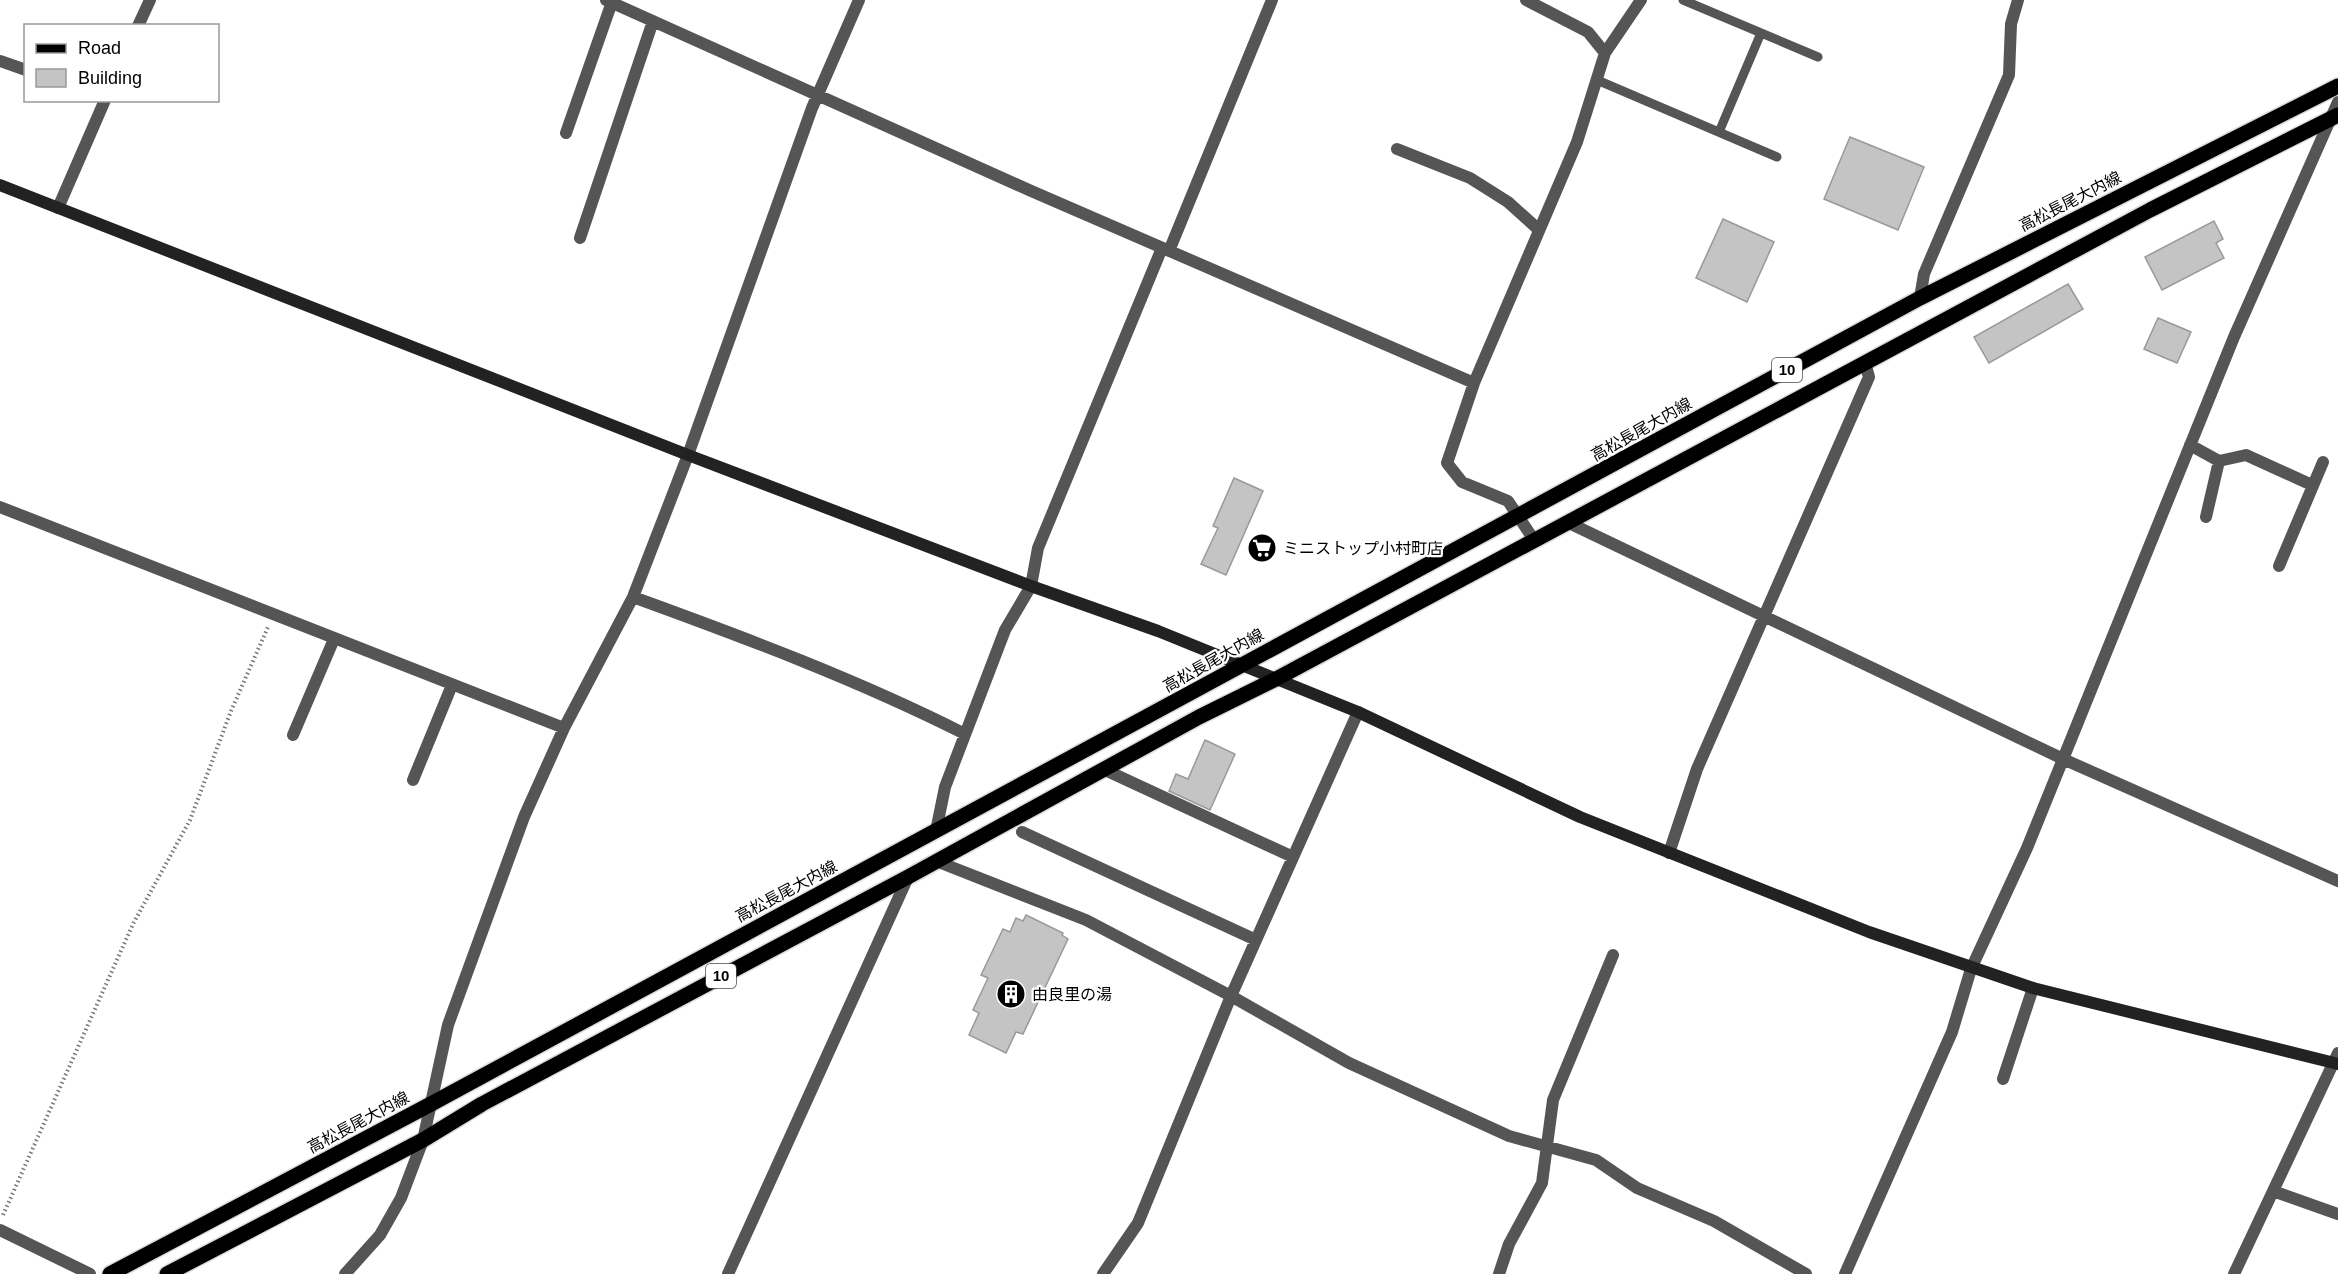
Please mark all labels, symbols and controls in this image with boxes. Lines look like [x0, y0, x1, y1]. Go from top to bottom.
legend [24, 24, 219, 102]
text: Road [78, 38, 121, 58]
text: Building [78, 68, 142, 88]
street label: 高松長尾大内線 [2016, 168, 2124, 234]
road number: 10 [1772, 358, 1802, 382]
street label: 高松長尾大内線 [1588, 395, 1694, 464]
supermarket icon: ミニストップ小村町店 [1246, 532, 1278, 564]
place label: ミニストップ小村町店 [1283, 540, 1443, 557]
street label: 高松長尾大内線 [1160, 626, 1266, 695]
street label: 高松長尾大内線 [733, 858, 840, 925]
road number: 10 [706, 964, 736, 988]
building icon: 由良里の湯 [995, 978, 1027, 1010]
place label: 由良里の湯 [1032, 986, 1112, 1003]
street label: 高松長尾大内線 [305, 1089, 412, 1156]

